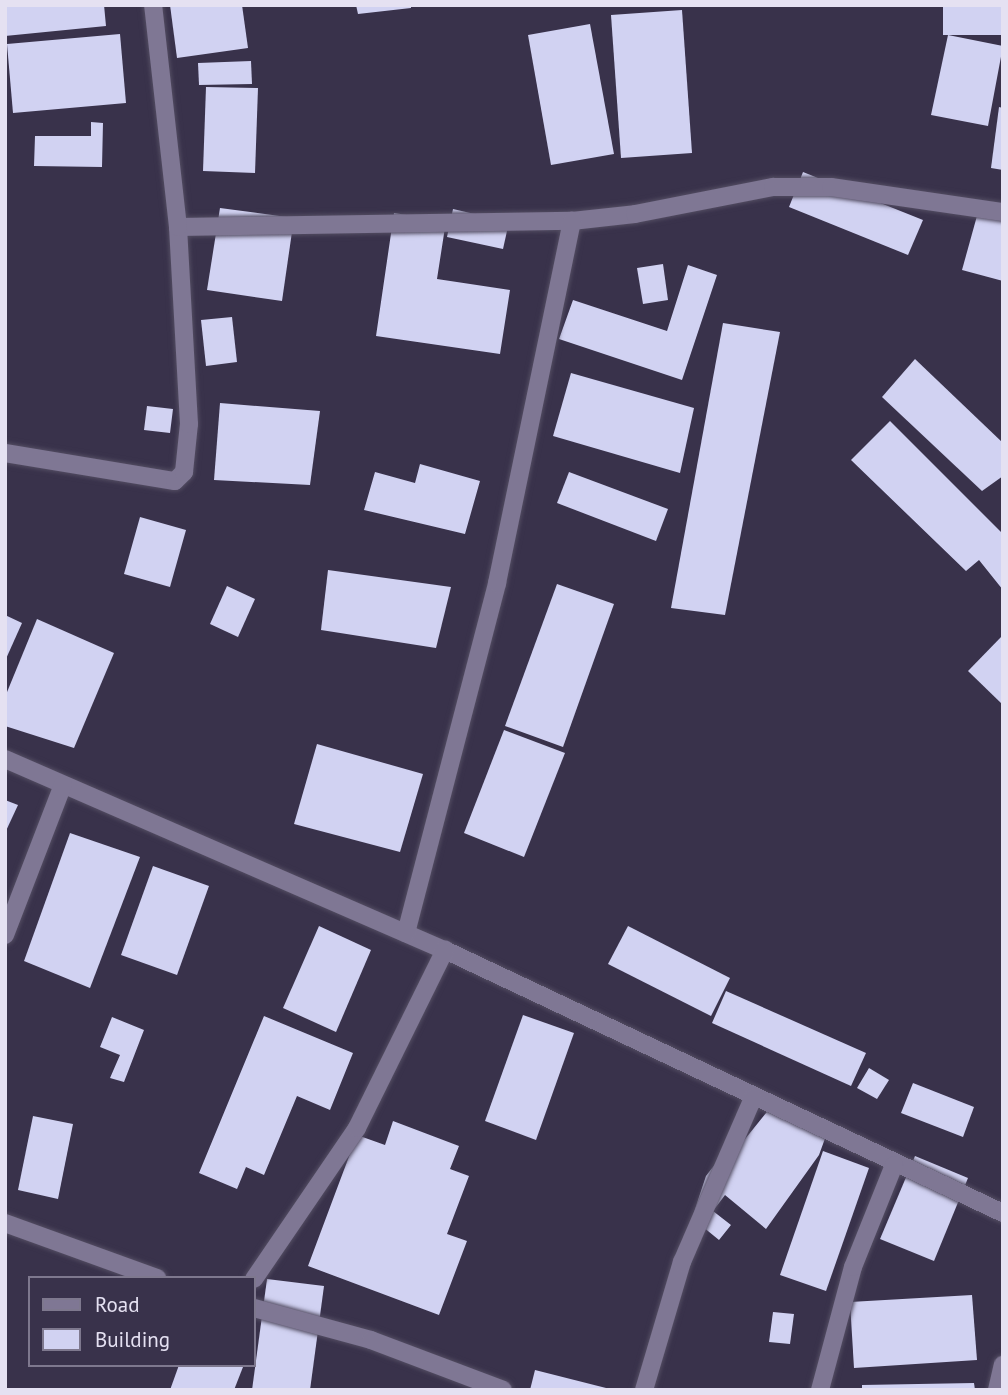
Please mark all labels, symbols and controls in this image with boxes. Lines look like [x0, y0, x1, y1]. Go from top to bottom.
legend [28, 1276, 256, 1367]
text: Road [95, 1291, 139, 1318]
text: Building [95, 1326, 170, 1353]

